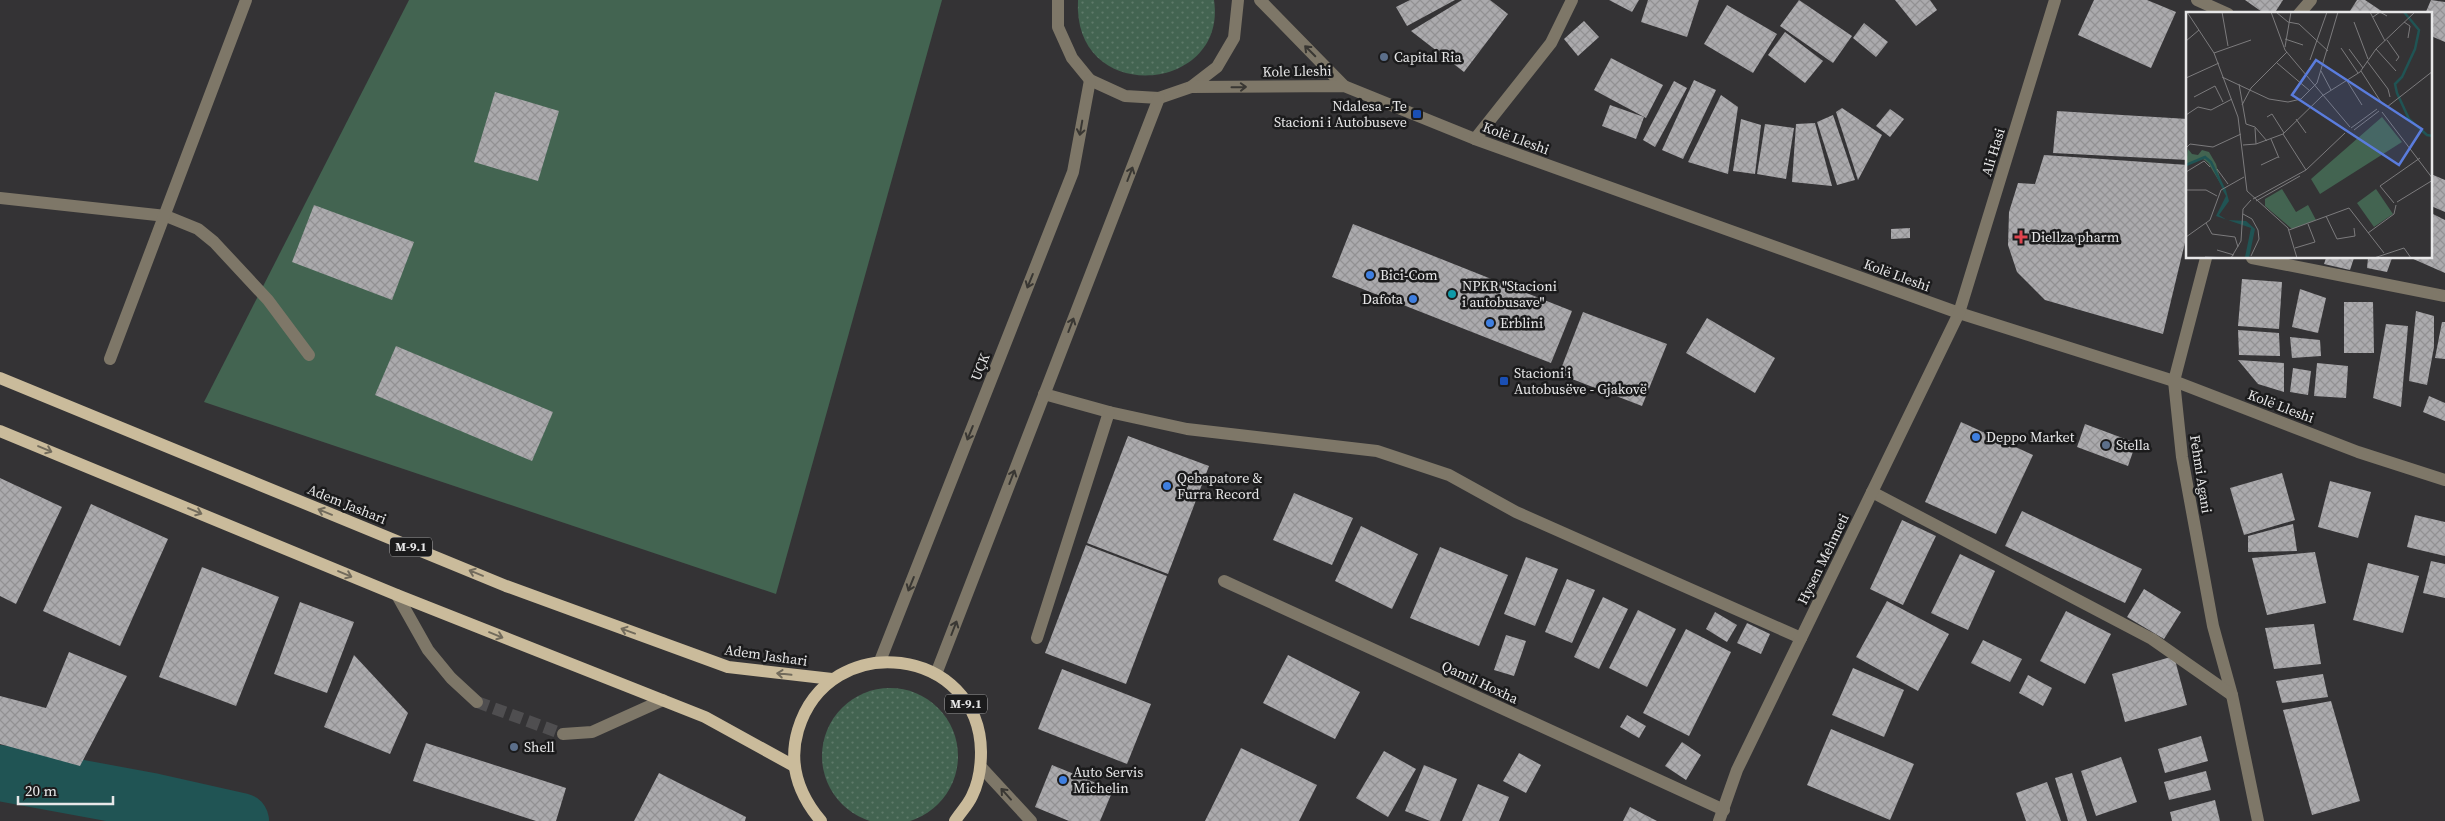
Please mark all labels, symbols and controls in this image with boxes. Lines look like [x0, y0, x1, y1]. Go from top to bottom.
inset map [2186, 12, 2432, 259]
one-way arrow [1304, 45, 1316, 57]
place label: Capital Ria [1394, 47, 1462, 67]
marker: Capital Ria [1378, 51, 1390, 63]
street label: Kole Lleshi [1262, 60, 1332, 82]
one-way arrow [1231, 82, 1247, 92]
place label: Ndalesa - Te Stacioni i Autobuseve [1274, 96, 1407, 132]
marker: Ndalesa - Te Stacioni i Autobuseve [1411, 108, 1423, 120]
street label: Kolë Lleshi [1480, 117, 1552, 159]
one-way arrow [1075, 119, 1085, 135]
street label: Ali Hasi [1976, 126, 2010, 178]
one-way arrow [1126, 167, 1135, 182]
place label: Diellza pharm [2031, 227, 2120, 247]
marker: Diellza pharm [2015, 231, 2027, 243]
street label: Kolë Lleshi [1861, 254, 1933, 296]
place label: Bici-Com [1380, 265, 1438, 285]
marker: Bici-Com [1364, 269, 1376, 281]
one-way arrow [1024, 274, 1033, 289]
place label: NPKR "Stacioni i autobusave" [1462, 276, 1557, 312]
marker: NPKR "Stacioni i autobusave" [1446, 288, 1458, 300]
place label: Dafota [1362, 289, 1404, 309]
marker: Dafota [1407, 293, 1419, 305]
place label: Erblini [1500, 313, 1543, 333]
marker: Erblini [1484, 317, 1496, 329]
one-way arrow [1067, 318, 1076, 333]
street label: UÇK [965, 350, 995, 384]
place label: Stacioni i Autobusëve - Gjakovë [1514, 363, 1647, 399]
marker: Stacioni i Autobusëve - Gjakovë [1498, 375, 1510, 387]
street label: Kolë Lleshi [2245, 384, 2317, 428]
one-way arrow [965, 424, 974, 440]
place label: Deppo Market [1986, 427, 2075, 447]
marker: Deppo Market [1970, 431, 1982, 443]
street label: Fehmi Agani [2185, 433, 2217, 515]
place label: Stella [2116, 435, 2151, 455]
marker: Stella [2100, 439, 2112, 451]
one-way arrow [37, 445, 52, 455]
place label: Qebapatore & Furra Record [1177, 468, 1263, 504]
one-way arrow [1008, 470, 1017, 485]
street label: Adem Jashari [305, 479, 389, 529]
marker: Qebapatore & Furra Record [1161, 480, 1173, 492]
one-way arrow [318, 506, 333, 515]
one-way arrow [187, 507, 202, 517]
street label: Hysen Mehmeti [1792, 510, 1854, 608]
road number: M-9.1 [390, 538, 432, 556]
one-way arrow [469, 568, 484, 578]
one-way arrow [337, 569, 352, 579]
one-way arrow [905, 576, 915, 591]
one-way arrow [950, 621, 959, 637]
one-way arrow [621, 625, 636, 635]
one-way arrow [488, 631, 503, 640]
street label: Adem Jashari [723, 639, 809, 671]
street label: Qamil Hoxha [1439, 656, 1522, 709]
one-way arrow [776, 669, 792, 679]
road number: M-9.1 [945, 694, 987, 714]
place label: Shell [524, 737, 555, 757]
marker: Shell [508, 741, 520, 753]
place label: Auto Servis Michelin [1073, 762, 1143, 798]
scale bar [18, 774, 112, 806]
marker: Auto Servis Michelin [1057, 774, 1069, 786]
text: 20 m [25, 780, 57, 801]
one-way arrow [1000, 788, 1012, 801]

